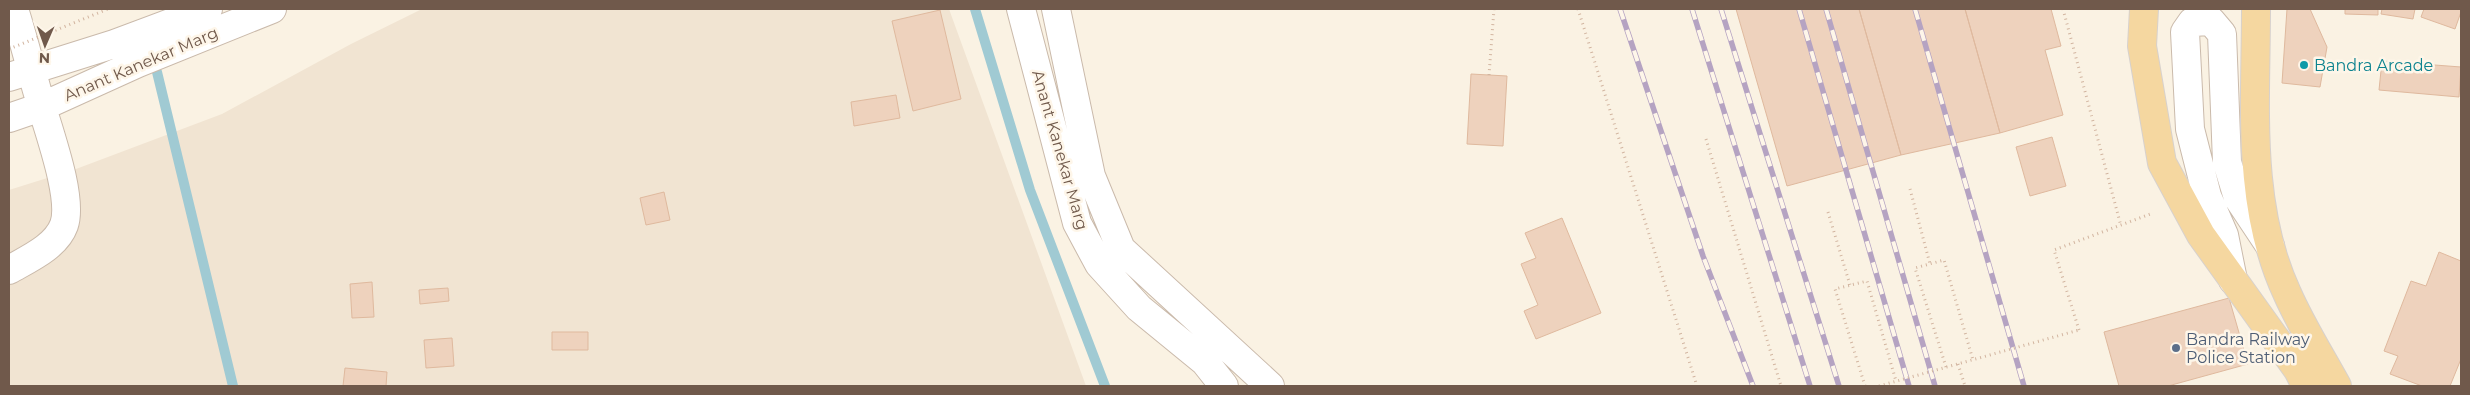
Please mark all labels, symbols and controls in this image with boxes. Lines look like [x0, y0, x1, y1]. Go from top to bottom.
north arrow [20, 20, 70, 70]
street label: Anant Kanekar Marg [61, 23, 221, 105]
text: N [39, 49, 51, 67]
place label: Bandra Arcade [2314, 56, 2433, 75]
marker: Bandra Arcade [2298, 59, 2310, 71]
street label: Anant Kanekar Marg [1028, 68, 1092, 232]
place label: Bandra Railway Police Station [2186, 330, 2310, 367]
marker: Bandra Railway Police Station [2170, 342, 2182, 354]

